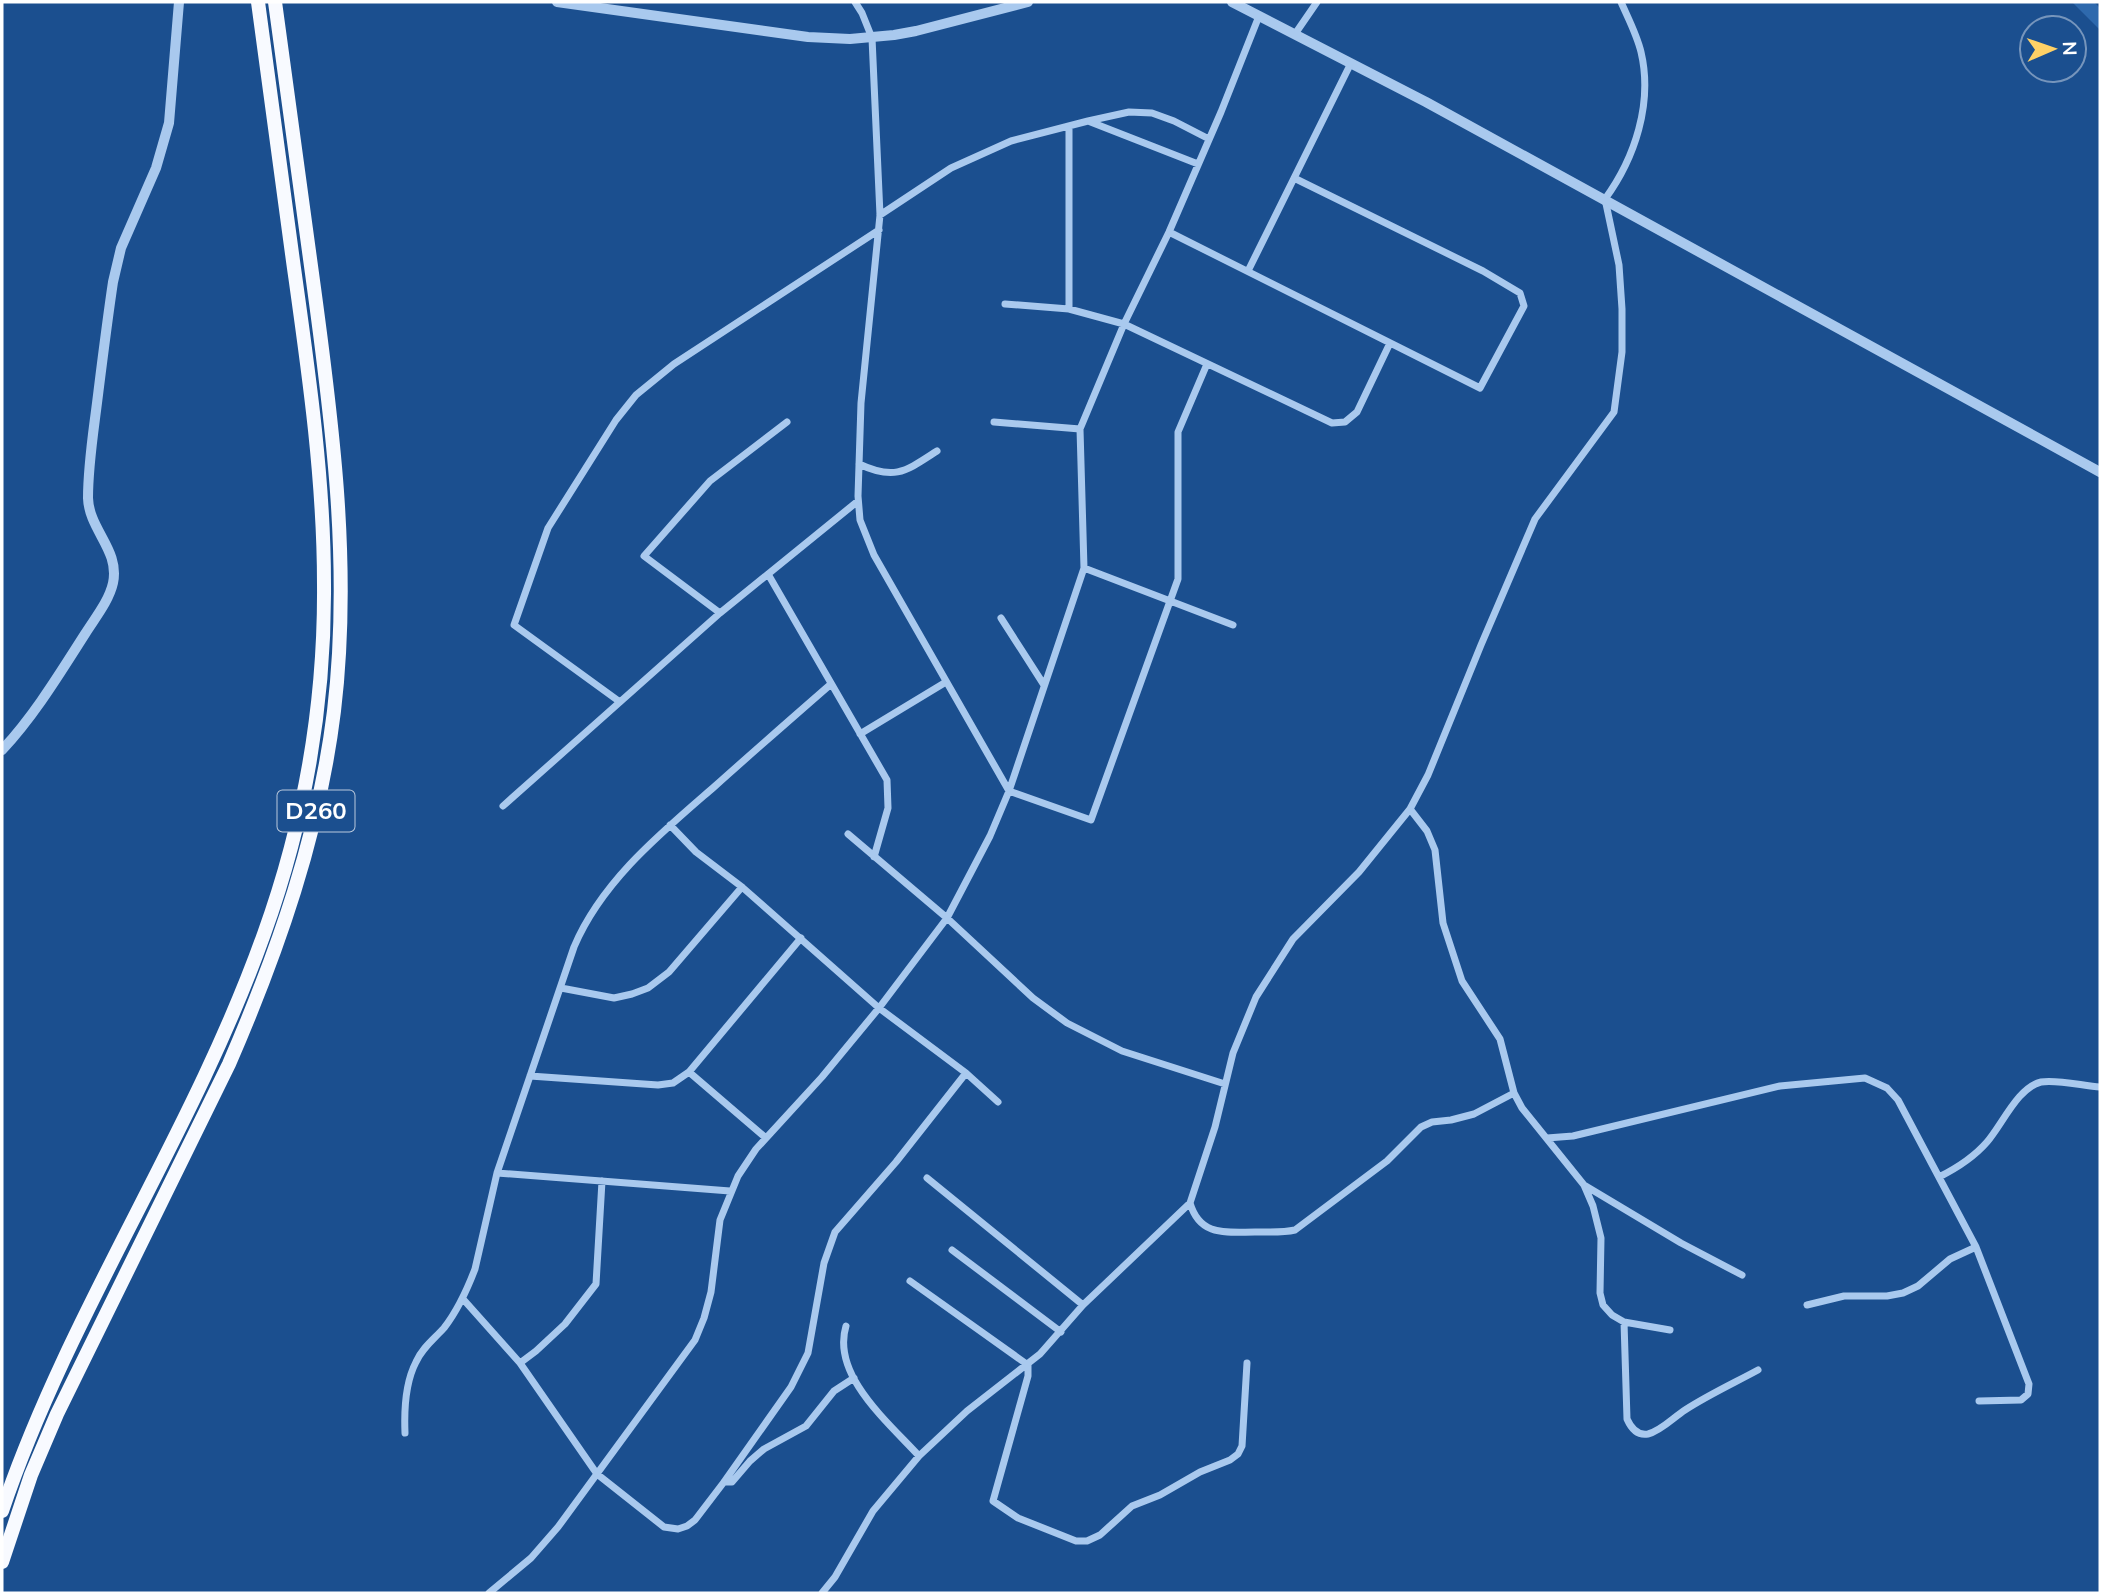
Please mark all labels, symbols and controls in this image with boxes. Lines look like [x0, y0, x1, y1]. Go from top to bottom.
north arrow [2018, 14, 2088, 84]
text: N [2058, 41, 2082, 56]
road number: D260 [278, 790, 354, 832]

